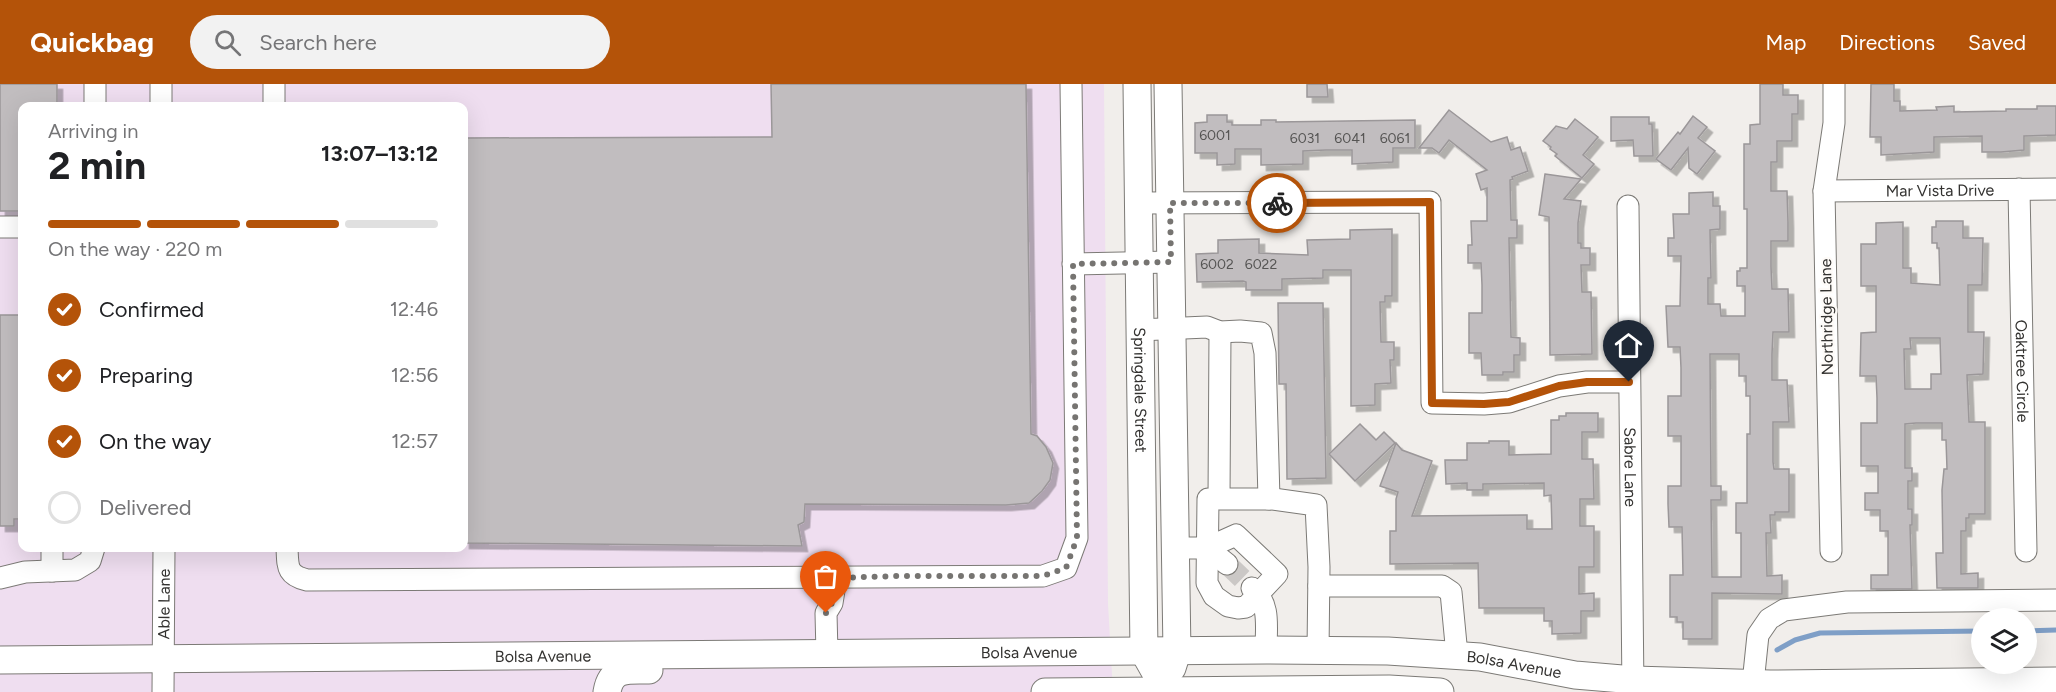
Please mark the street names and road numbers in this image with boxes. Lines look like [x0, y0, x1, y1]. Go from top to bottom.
street label: Mar Vista Drive [1886, 181, 1995, 200]
street label: Northridge Lane [1816, 258, 1837, 376]
street label: Oaktree Circle [2012, 319, 2033, 423]
street label: Springdale Street [1130, 327, 1151, 453]
street label: Sabre Lane [1620, 427, 1640, 507]
street label: Able Lane [154, 568, 174, 639]
street label: Bolsa Avenue [981, 642, 1077, 662]
street label: Bolsa Avenue [495, 646, 591, 666]
street label: Bolsa Avenue [1466, 647, 1563, 682]

